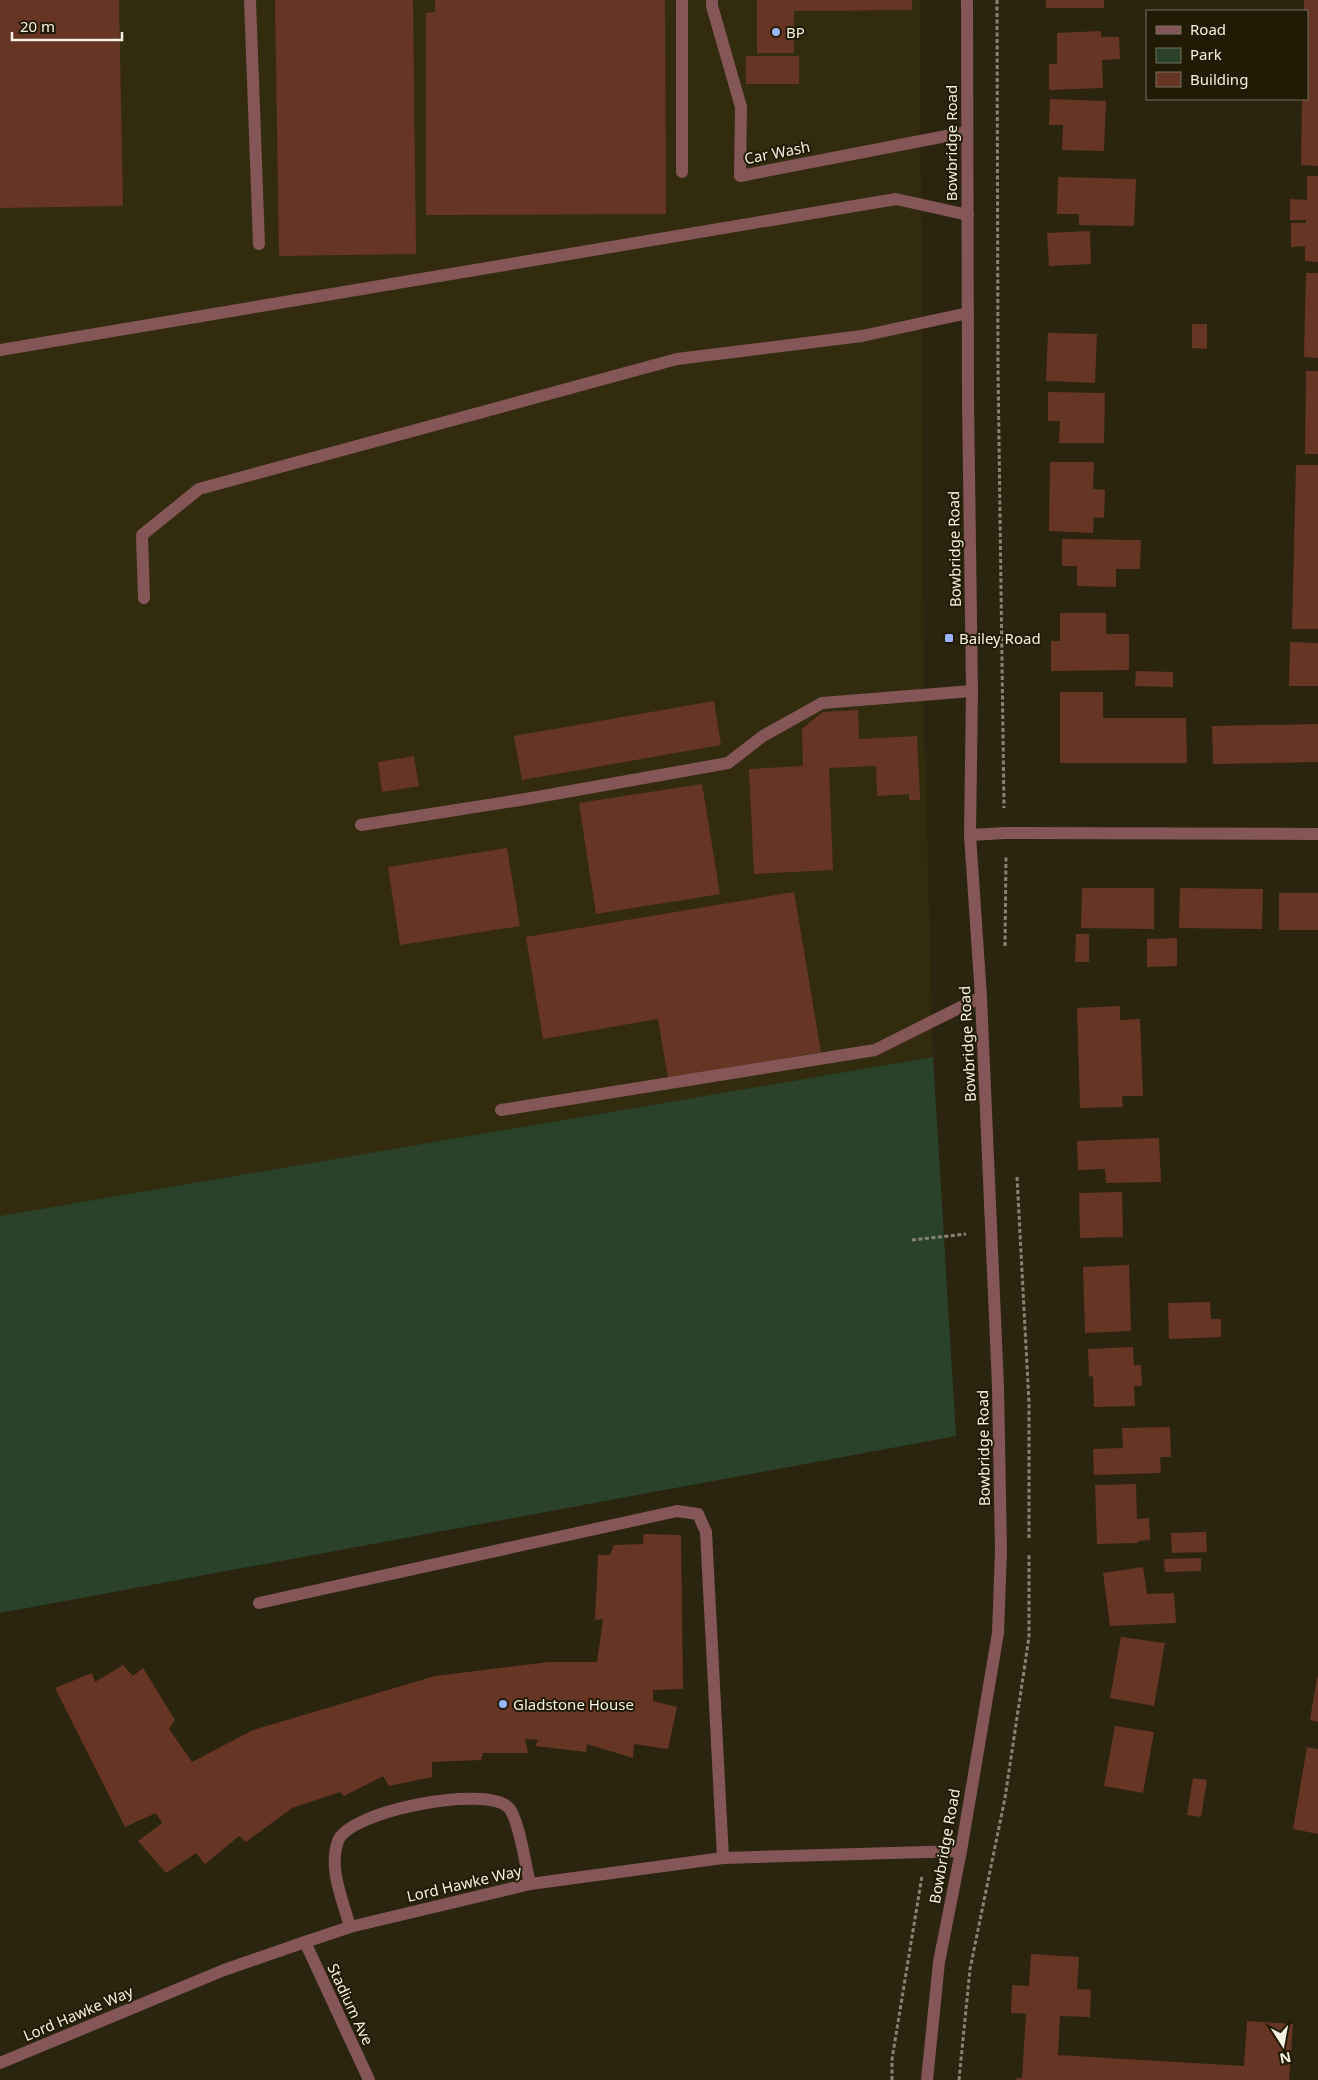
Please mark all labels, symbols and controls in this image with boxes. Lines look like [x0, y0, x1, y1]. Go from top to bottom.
scale bar [12, 10, 122, 42]
legend [1146, 10, 1308, 100]
text: 20 m [20, 16, 55, 36]
text: Road [1190, 19, 1226, 39]
place label: BP [786, 22, 805, 42]
marker: BP [770, 26, 782, 38]
text: Park [1190, 44, 1222, 64]
text: Building [1190, 69, 1248, 89]
street label: Bowbridge Road [941, 85, 961, 201]
street label: Car Wash [742, 136, 812, 168]
street label: Bowbridge Road [943, 491, 965, 607]
place label: Bailey Road [959, 628, 1041, 648]
marker: Bailey Road [943, 632, 955, 644]
street label: Bowbridge Road [954, 985, 980, 1103]
street label: Bowbridge Road [972, 1390, 994, 1506]
place label: Gladstone House [513, 1694, 634, 1714]
marker: Gladstone House [497, 1698, 509, 1710]
street label: Bowbridge Road [924, 1787, 964, 1905]
street label: Lord Hawke Way [405, 1860, 524, 1906]
street label: Stadium Ave [323, 1960, 379, 2048]
street label: Lord Hawke Way [20, 1981, 136, 2045]
north arrow [1258, 2020, 1308, 2070]
text: N [1278, 2048, 1293, 2069]

